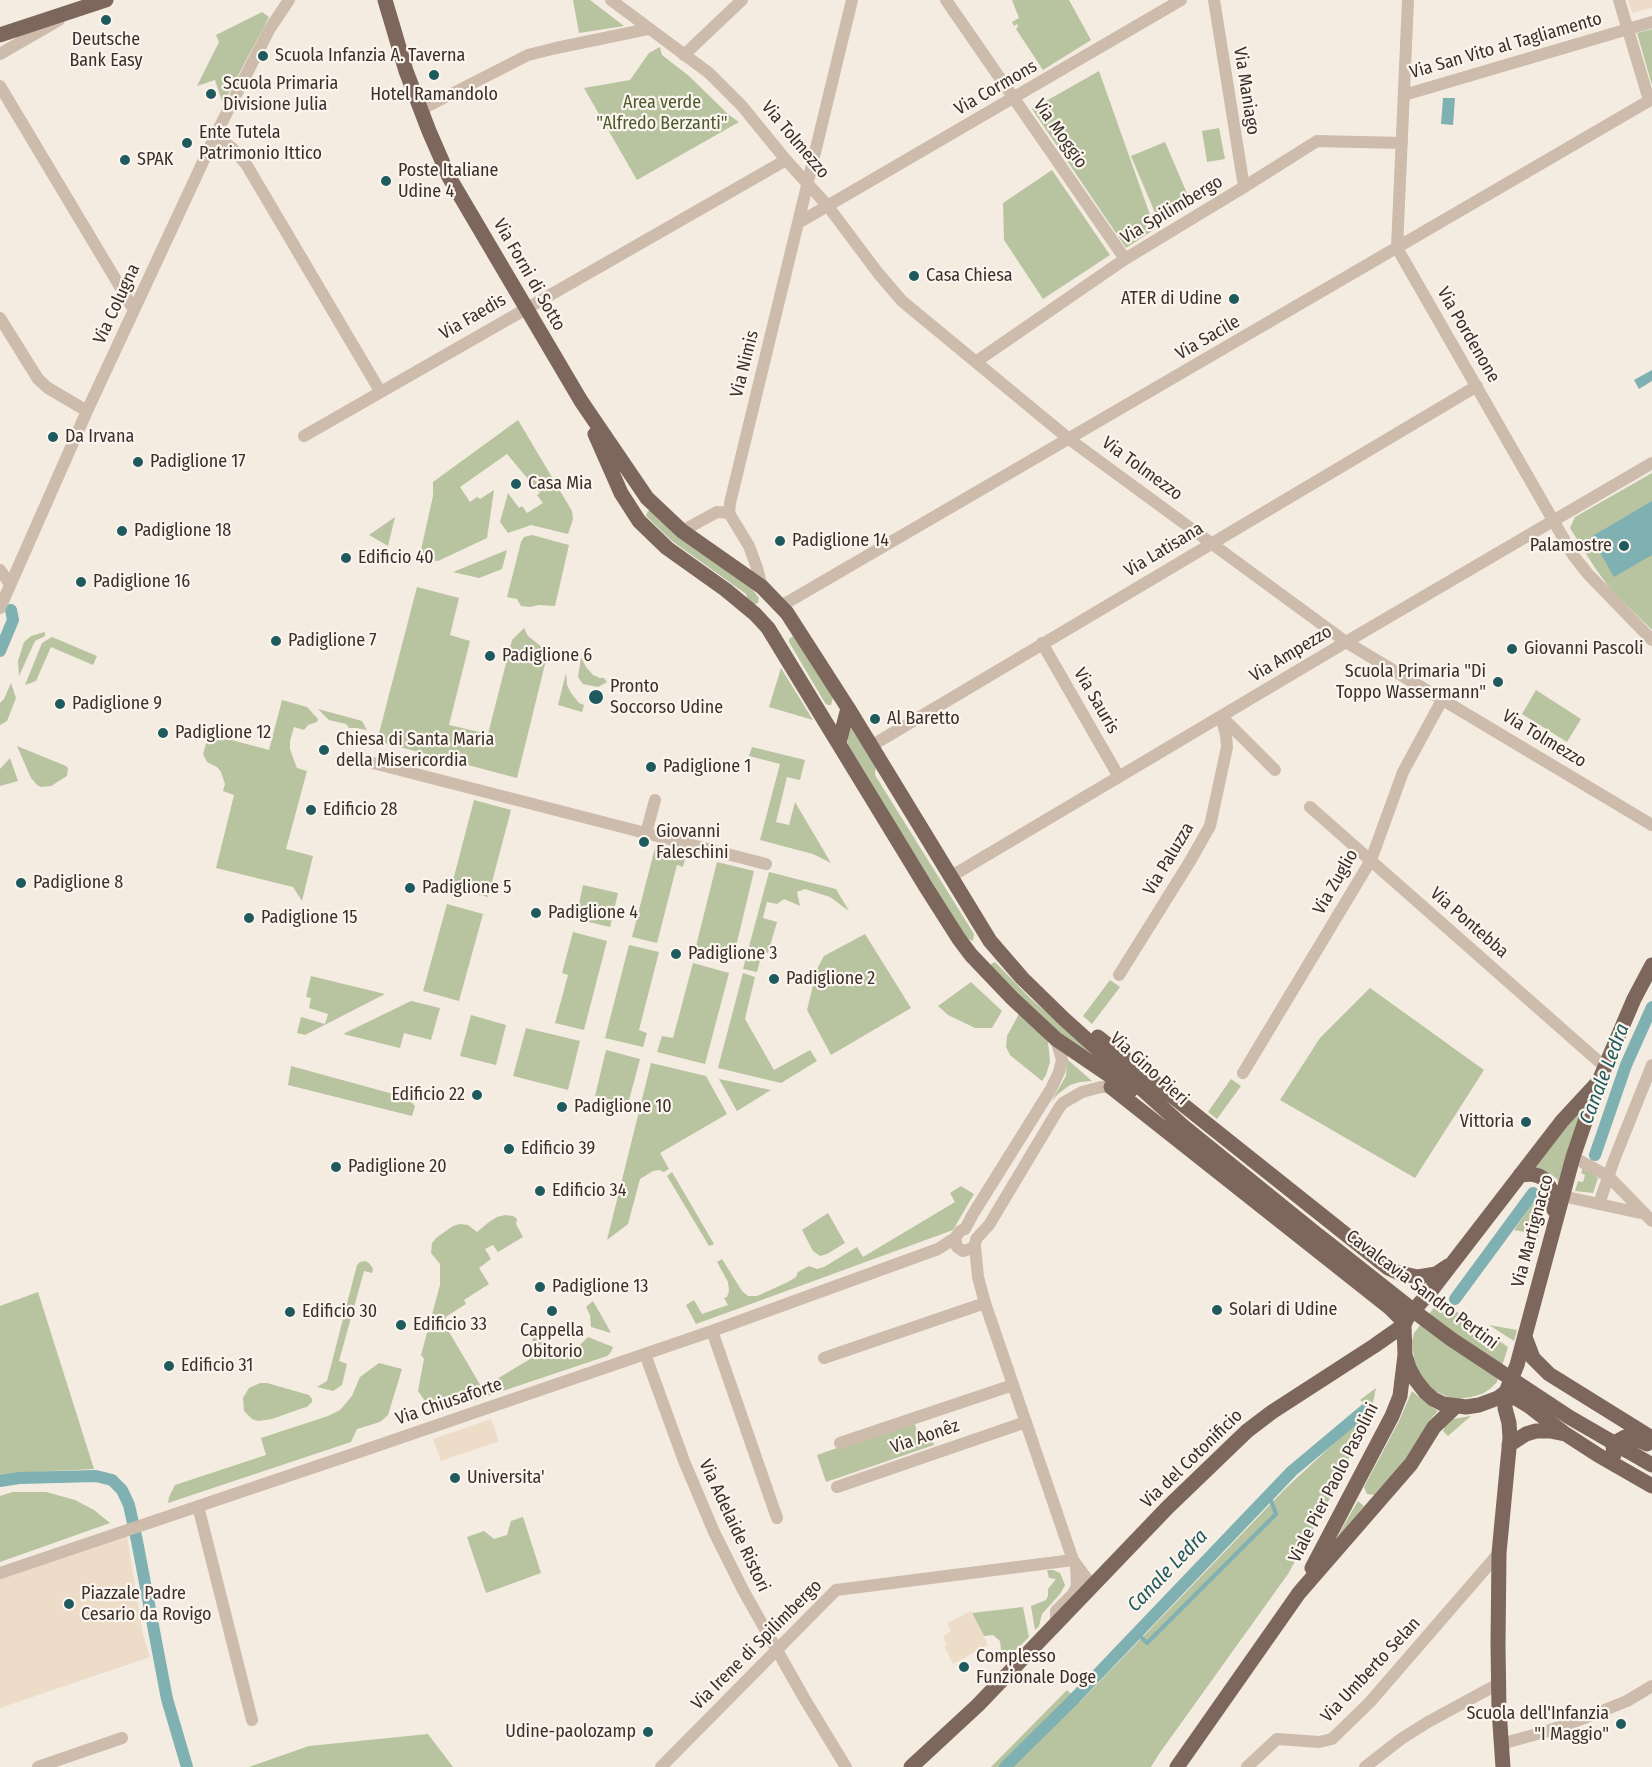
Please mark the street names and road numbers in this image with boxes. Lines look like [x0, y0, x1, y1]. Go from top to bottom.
street label: Via San Vito al Tagliamento [1407, 8, 1605, 84]
street label: Via Maniago [1228, 46, 1264, 136]
street label: Via Cormons [951, 56, 1041, 120]
street label: Via Moggio [1028, 95, 1092, 173]
street label: Via Tolmezzo [756, 97, 834, 183]
street label: Via Spilimbergo [1117, 171, 1227, 249]
street label: Via Forni di Sotto [488, 215, 570, 335]
street label: Via Colugna [89, 260, 145, 348]
street label: Via Pordenone [1432, 283, 1504, 387]
street label: Via Faedis [436, 289, 510, 345]
street label: Via Sacile [1172, 311, 1244, 365]
street label: Via Nimis [726, 328, 764, 400]
street label: Via Tolmezzo [1097, 432, 1187, 506]
street label: Via Latisana [1120, 518, 1208, 582]
street label: Via Ampezzo [1246, 621, 1336, 687]
street label: Via Sauris [1069, 664, 1123, 738]
street label: Via Tolmezzo [1498, 705, 1590, 773]
street label: Via Paluzza [1139, 819, 1199, 899]
street label: Via Zuglio [1309, 846, 1363, 918]
street label: Via Pontebba [1425, 883, 1513, 963]
street label: Via Gino Pieri [1105, 1028, 1193, 1110]
street label: Via Martignacco [1508, 1172, 1558, 1290]
street label: Cavalcavia Sandro Pertini [1342, 1226, 1502, 1354]
street label: Via Chiusaforte [393, 1374, 505, 1430]
street label: Viale Pier Paolo Pasolini [1284, 1400, 1384, 1566]
street label: Via del Cotonificio [1137, 1405, 1247, 1513]
street label: Via Aonêz [888, 1415, 962, 1459]
street label: Via Adelaide Ristori [694, 1456, 774, 1596]
street label: Via Irene di Spilimbergo [687, 1575, 827, 1715]
street label: Via Umberto Selan [1317, 1613, 1425, 1727]

